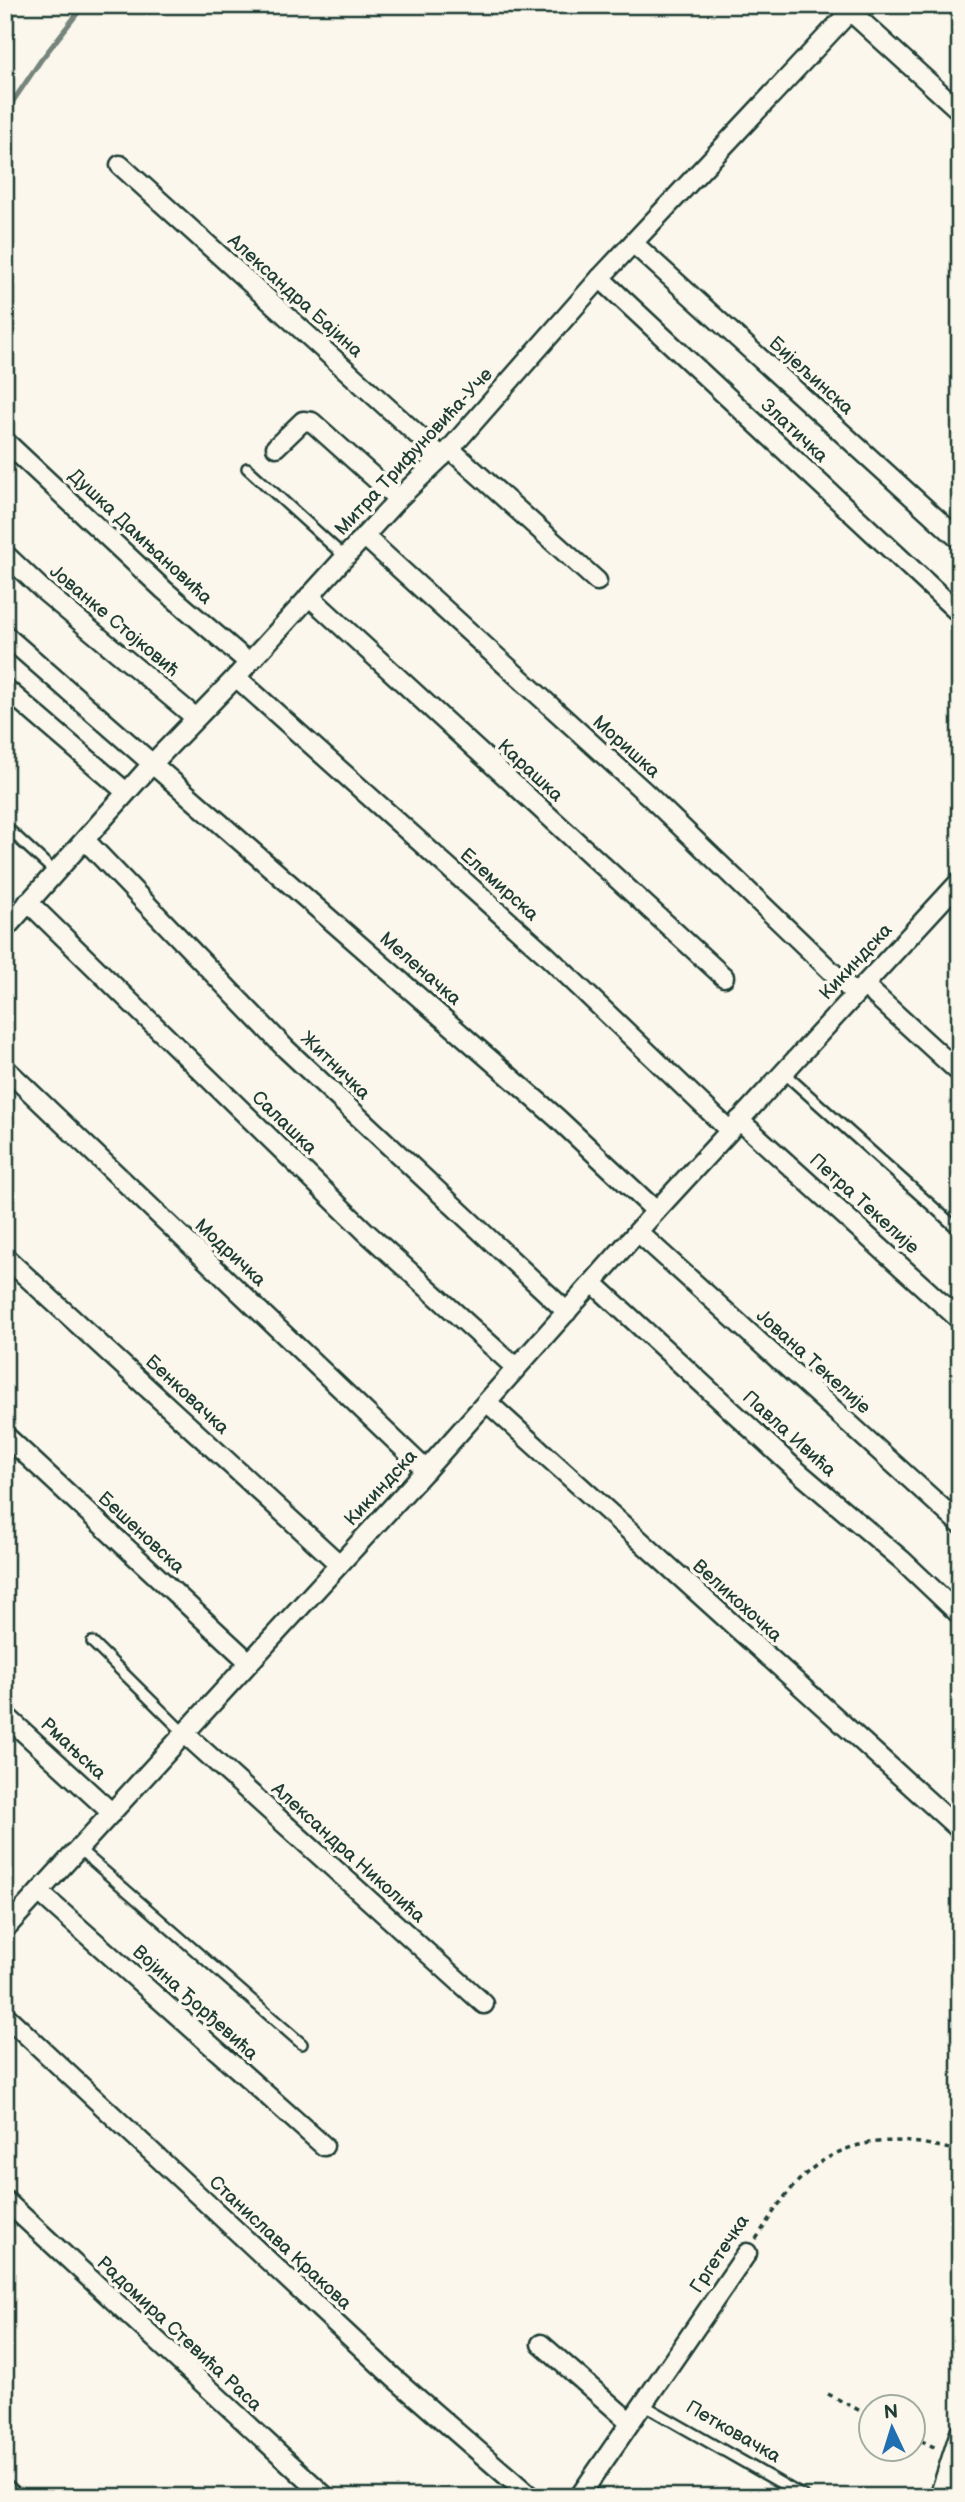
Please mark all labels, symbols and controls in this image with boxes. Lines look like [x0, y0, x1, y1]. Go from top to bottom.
street label: Александра Бајина [222, 229, 367, 363]
street label: Бијељинска [764, 332, 858, 420]
street label: Митра Трифуновића-Уче [330, 363, 498, 541]
street label: Златичка [756, 394, 832, 468]
street label: Душка Дамњановића [63, 464, 217, 610]
street label: Јованке Стојковић [45, 560, 183, 682]
street label: Моришка [588, 711, 664, 783]
street label: Карашка [493, 735, 567, 807]
street label: Елемирска [455, 844, 543, 926]
street label: Кикиндска [815, 919, 897, 1005]
street label: Меленачка [374, 927, 466, 1011]
street label: Житничка [295, 1027, 375, 1105]
street label: Салашка [247, 1086, 321, 1160]
street label: Петра Текелије [805, 1149, 924, 1259]
street label: Модричка [190, 1214, 270, 1292]
street label: Јована Текелије [751, 1305, 875, 1420]
street label: Бенковачка [140, 1350, 234, 1440]
street label: Павла Ивића [738, 1386, 840, 1482]
street label: Кикиндска [340, 1445, 422, 1531]
street label: Бешеновска [93, 1487, 189, 1579]
street label: Великохочка [687, 1555, 787, 1647]
street label: Рмањска [36, 1713, 110, 1785]
street label: Александра Николића [266, 1777, 430, 1928]
street label: Војина Ђорђевића [127, 1941, 263, 2065]
street label: Станислава Кракова [204, 2171, 356, 2315]
street label: Гргетечка [685, 2210, 755, 2298]
street label: Радомира Стевића Раса [92, 2251, 266, 2417]
north arrow [856, 2394, 926, 2464]
street label: Петковачка [682, 2396, 784, 2468]
text: N [883, 2401, 899, 2425]

